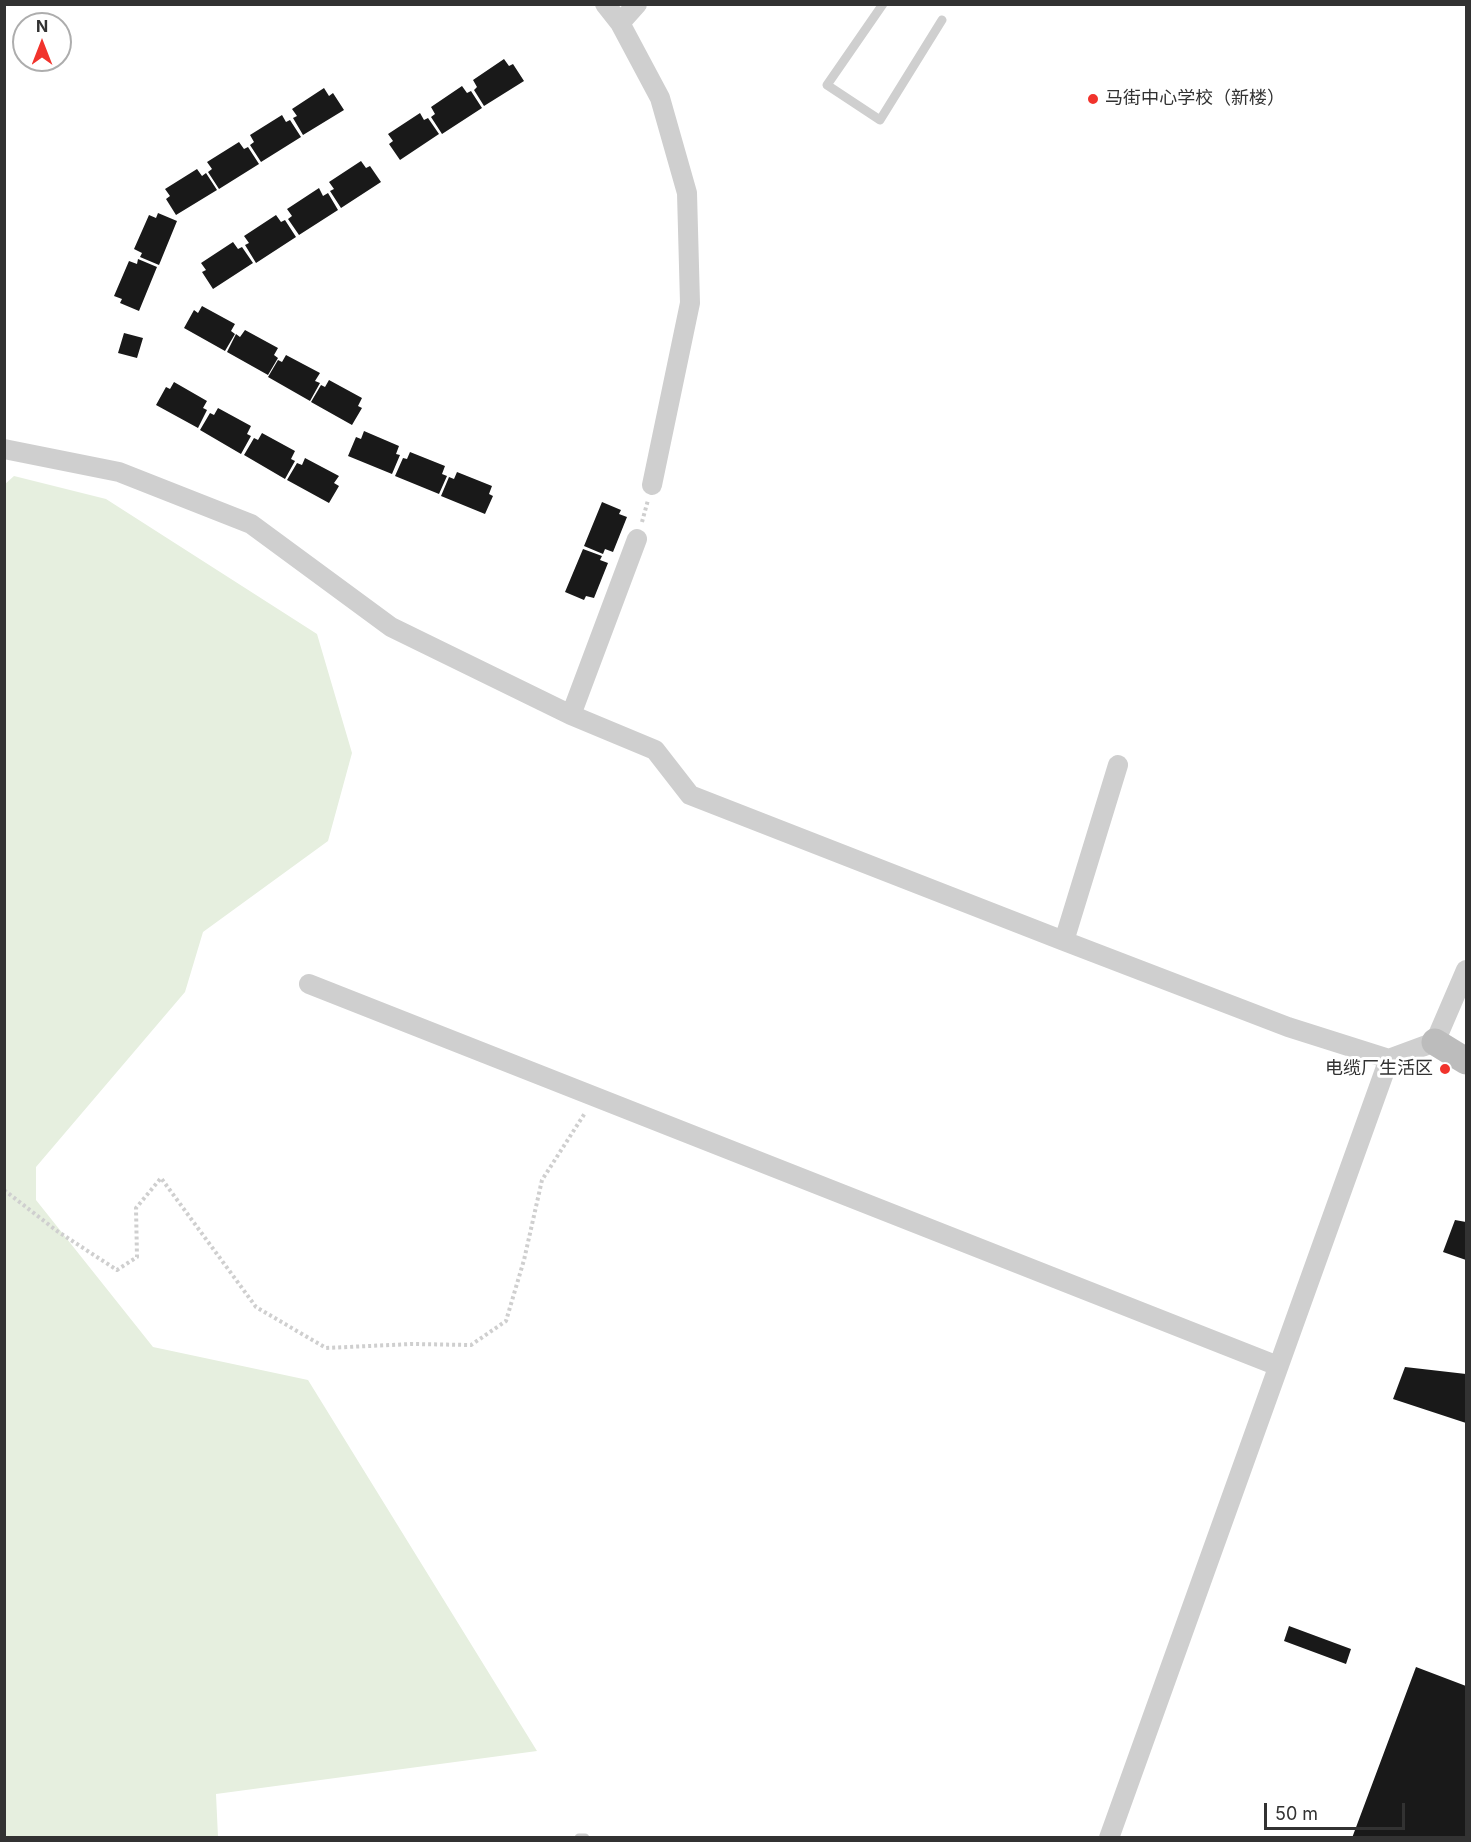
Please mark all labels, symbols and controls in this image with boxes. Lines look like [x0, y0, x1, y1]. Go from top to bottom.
north arrow [12, 12, 72, 72]
text: N [36, 16, 48, 36]
place label: 马街中心学校（新楼） [1105, 88, 1285, 110]
marker: 马街中心学校（新楼） [1086, 92, 1100, 106]
place label: 电缆厂生活区 [1325, 1058, 1433, 1080]
marker: 电缆厂生活区 [1438, 1062, 1452, 1076]
scale bar [1267, 1791, 1408, 1829]
text: 50 m [1275, 1803, 1318, 1824]

